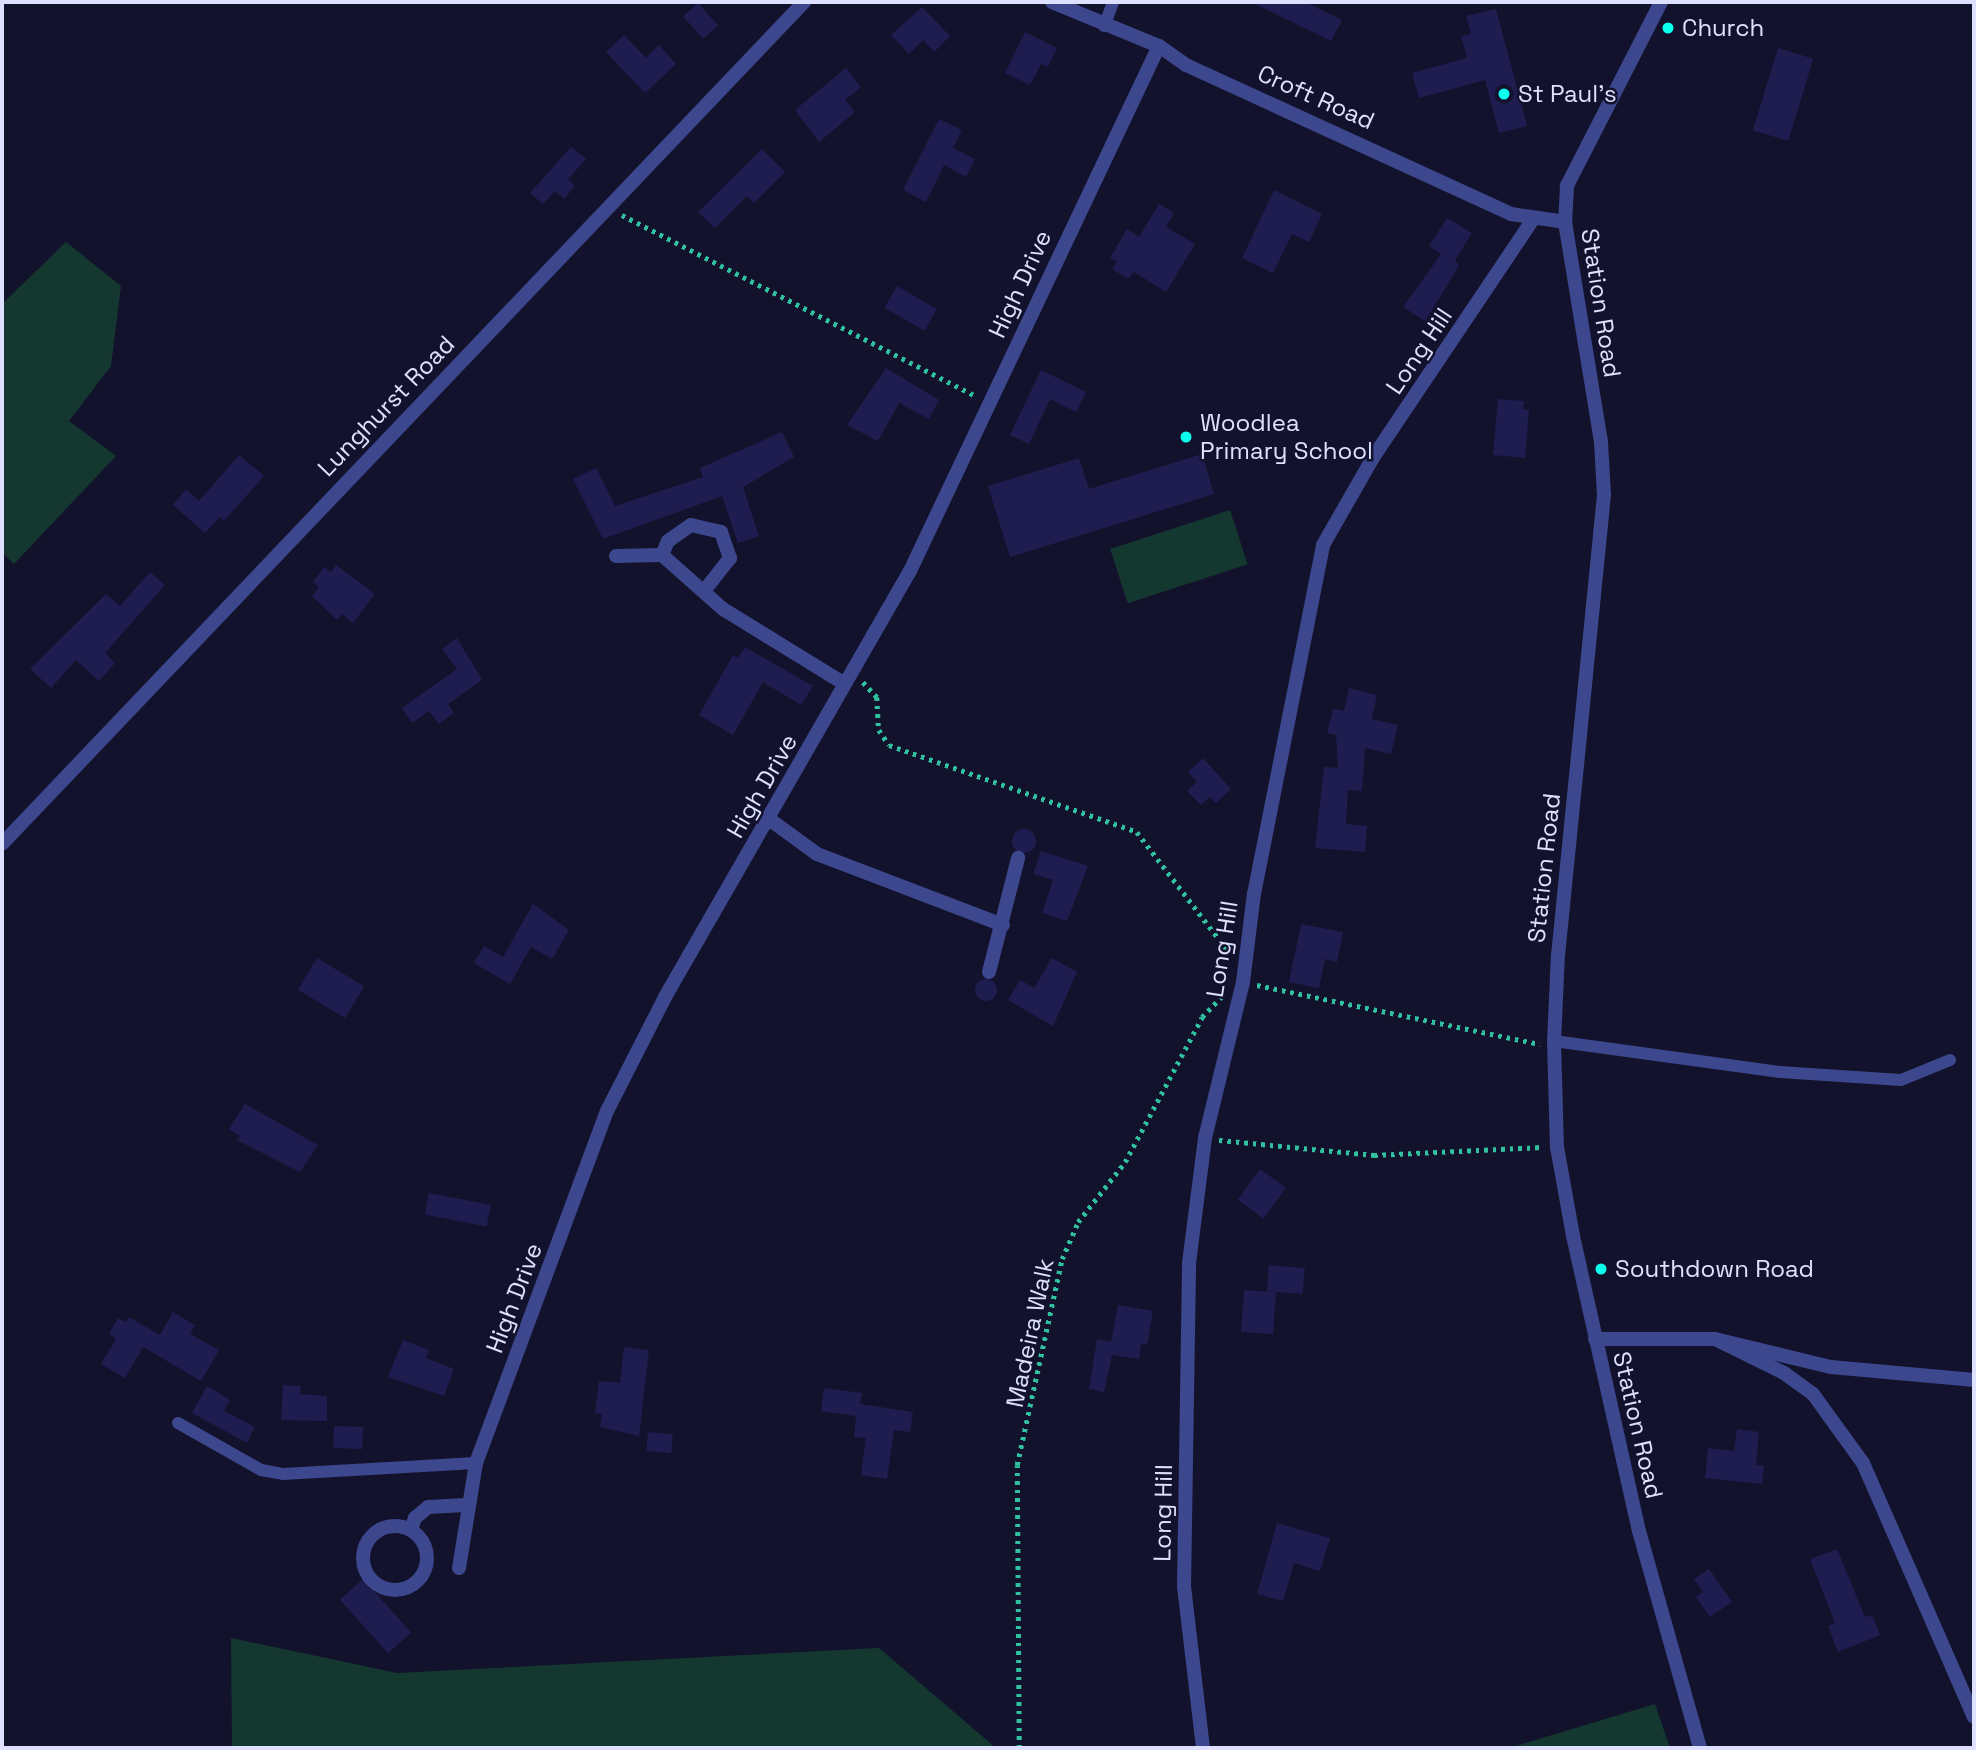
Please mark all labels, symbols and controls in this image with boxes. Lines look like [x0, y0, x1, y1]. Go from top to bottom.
place label: Church [1682, 14, 1764, 42]
marker: Church [1660, 20, 1676, 36]
street label: Croft Road [1253, 58, 1379, 136]
place label: St Paul's [1518, 80, 1617, 108]
marker: St Paul's [1496, 86, 1512, 102]
street label: High Drive [983, 226, 1057, 342]
street label: Station Road [1575, 227, 1627, 379]
street label: Long Hill [1380, 303, 1458, 399]
street label: Lunghurst Road [312, 330, 460, 482]
place label: Woodlea Primary School [1200, 409, 1373, 465]
marker: Woodlea Primary School [1178, 429, 1194, 445]
street label: High Drive [721, 729, 803, 843]
street label: Station Road [1522, 792, 1566, 944]
street label: Long Hill [1200, 899, 1244, 999]
street label: High Drive [480, 1239, 548, 1357]
place label: Southdown Road [1615, 1255, 1814, 1283]
street label: Madeira Walk [1000, 1256, 1060, 1410]
marker: Southdown Road [1593, 1261, 1609, 1277]
street label: Station Road [1607, 1349, 1669, 1501]
street label: Long Hill [1148, 1464, 1178, 1562]

